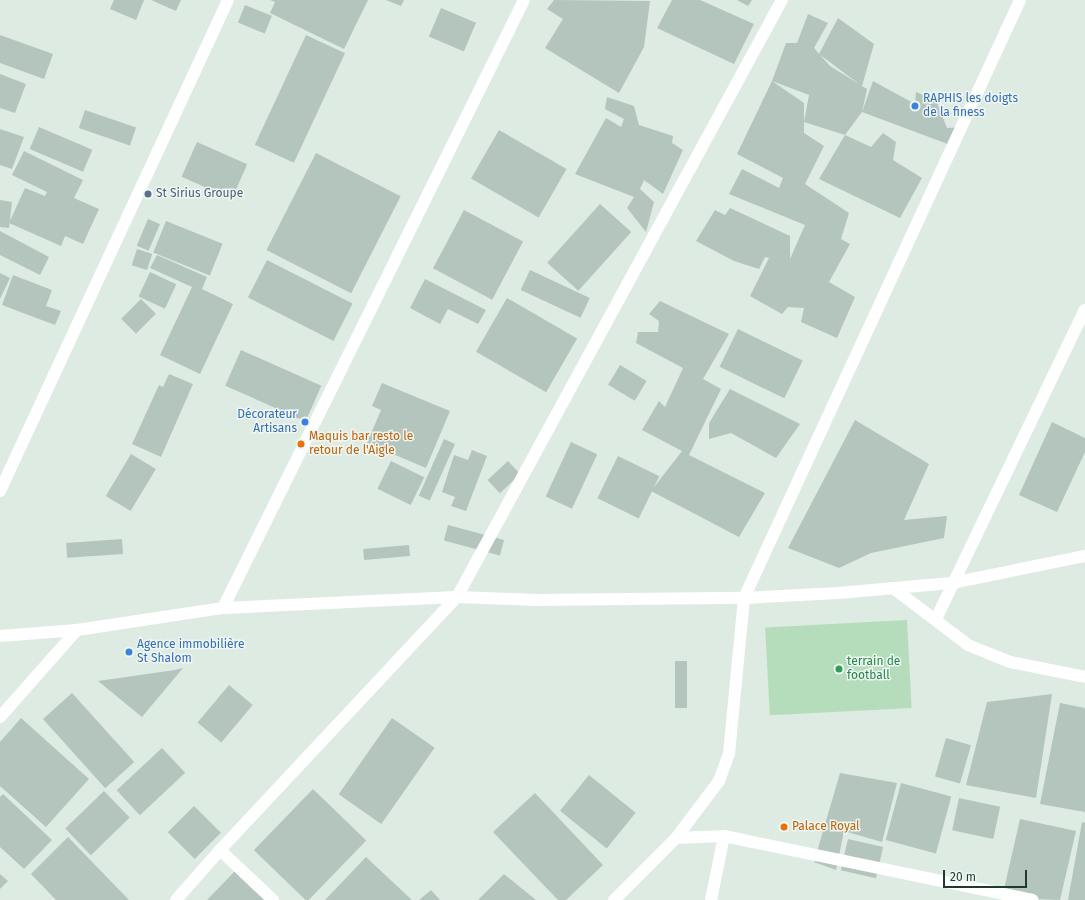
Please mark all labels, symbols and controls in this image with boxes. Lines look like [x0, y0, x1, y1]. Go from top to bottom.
place label: RAPHIS les doigts de la finess [923, 92, 1018, 120]
marker: RAPHIS les doigts de la finess [910, 101, 920, 111]
place label: St Sirius Groupe [156, 187, 243, 201]
marker: St Sirius Groupe [143, 189, 153, 199]
place label: Décorateur Artisans [237, 408, 297, 436]
marker: Décorateur Artisans [300, 417, 310, 427]
place label: Maquis bar resto le retour de l'Aigle [309, 430, 413, 458]
marker: Maquis bar resto le retour de l'Aigle [296, 439, 306, 449]
place label: Agence immobilière St Shalom [137, 638, 244, 666]
marker: Agence immobilière St Shalom [124, 647, 134, 657]
place label: terrain de football [847, 655, 900, 683]
marker: terrain de football [834, 664, 844, 674]
place label: Palace Royal [792, 820, 860, 834]
marker: Palace Royal [779, 822, 789, 832]
scale bar [945, 862, 1029, 888]
text: 20 m [950, 870, 976, 884]

